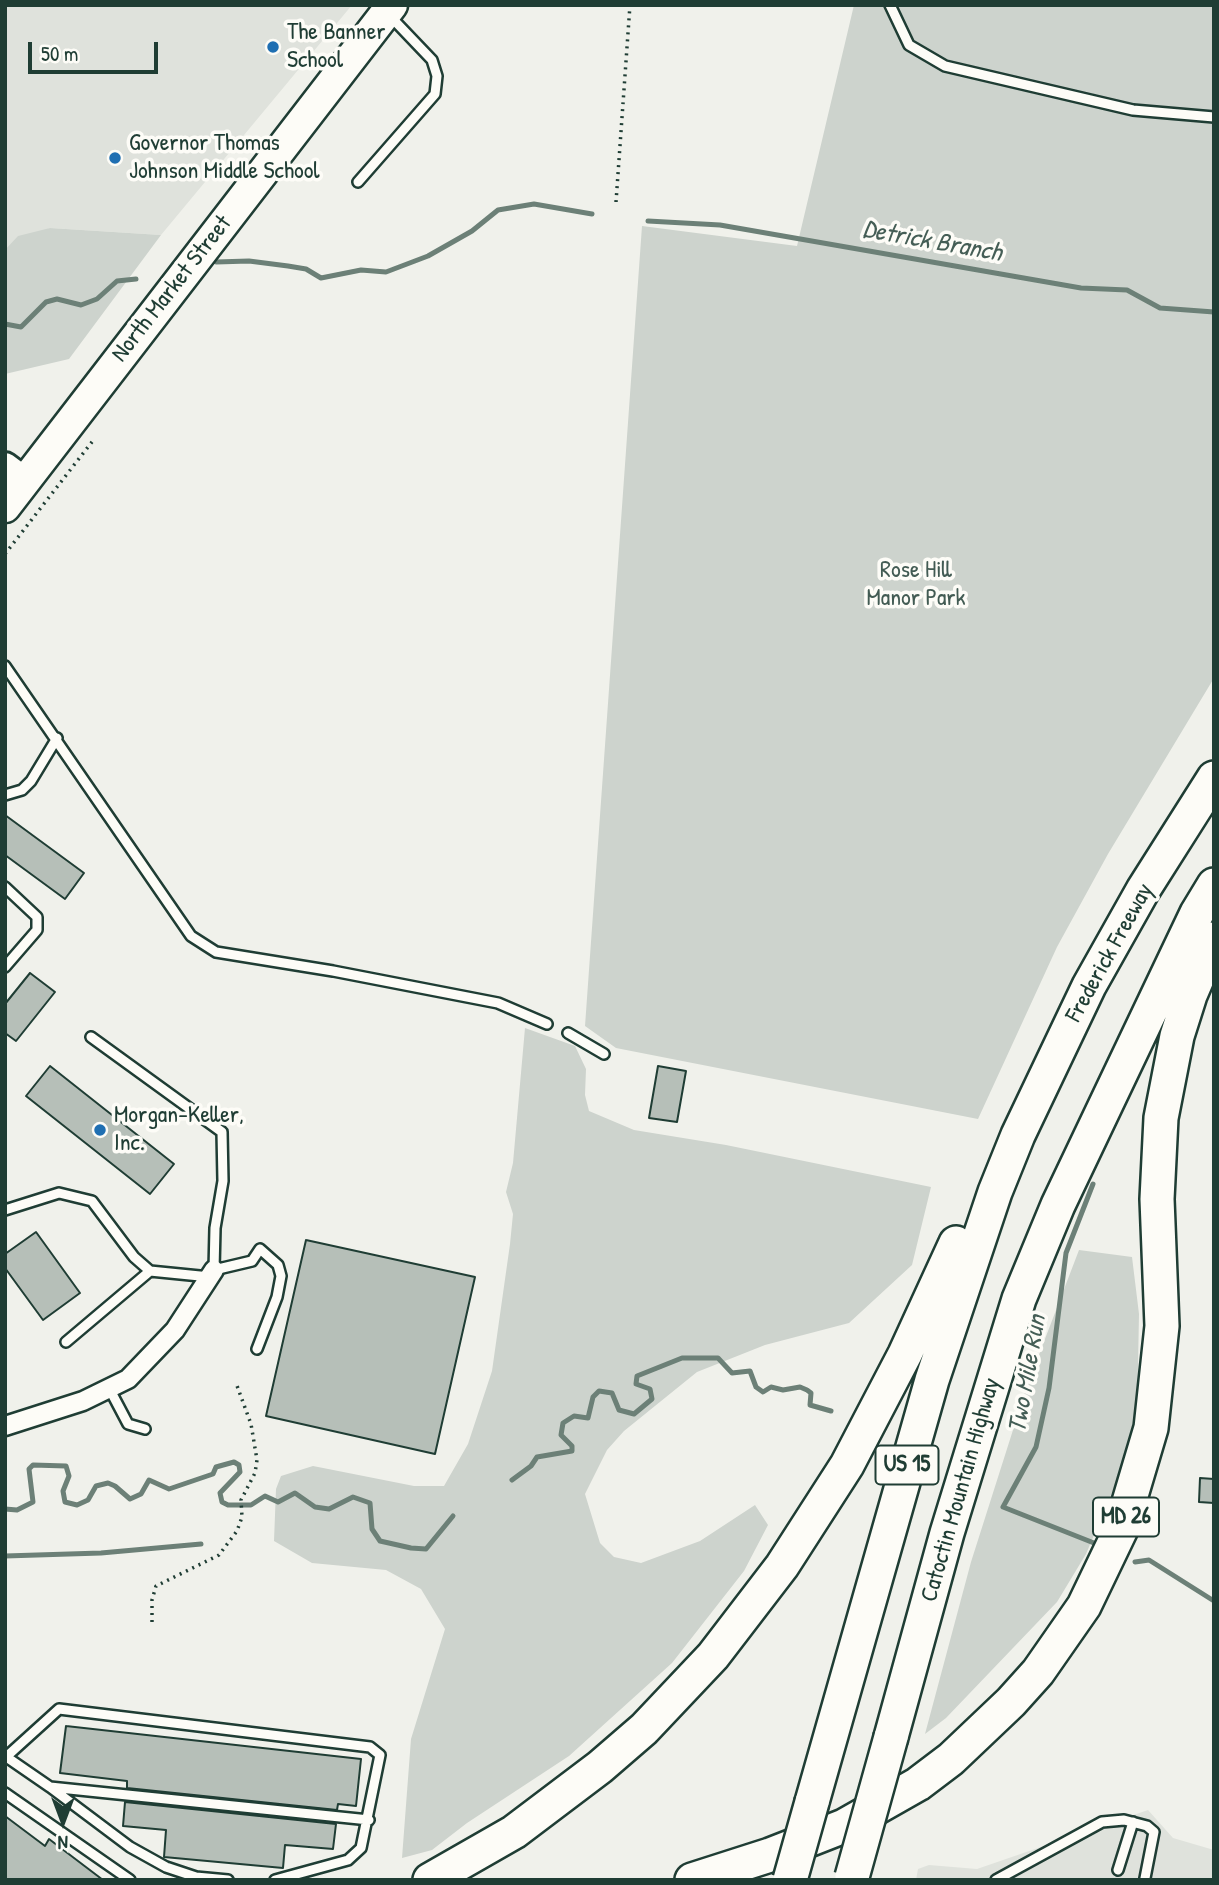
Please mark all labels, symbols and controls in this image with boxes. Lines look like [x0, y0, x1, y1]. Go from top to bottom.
place label: The Banner School [287, 19, 385, 75]
scale bar [32, 28, 161, 72]
text: 50 m [41, 39, 78, 68]
marker: The Banner School [265, 39, 281, 55]
place label: Governor Thomas Johnson Middle School [129, 130, 320, 186]
marker: Governor Thomas Johnson Middle School [107, 150, 123, 166]
street label: North Market Street [106, 210, 238, 368]
water label: Detrick Branch [860, 214, 1004, 270]
park label: Rose Hill Manor Park [866, 557, 966, 613]
street label: Frederick Freeway [1060, 879, 1160, 1027]
place label: Morgan-Keller, Inc. [114, 1102, 244, 1158]
marker: Morgan-Keller, Inc. [92, 1122, 108, 1138]
water label: Two Mile Run [1002, 1313, 1054, 1435]
street label: Catoctin Mountain Highway [915, 1375, 1007, 1605]
road number: US 15 [876, 1446, 939, 1484]
road number: MD 26 [1093, 1498, 1159, 1536]
north arrow [28, 1787, 98, 1857]
text: N [58, 1830, 68, 1856]

